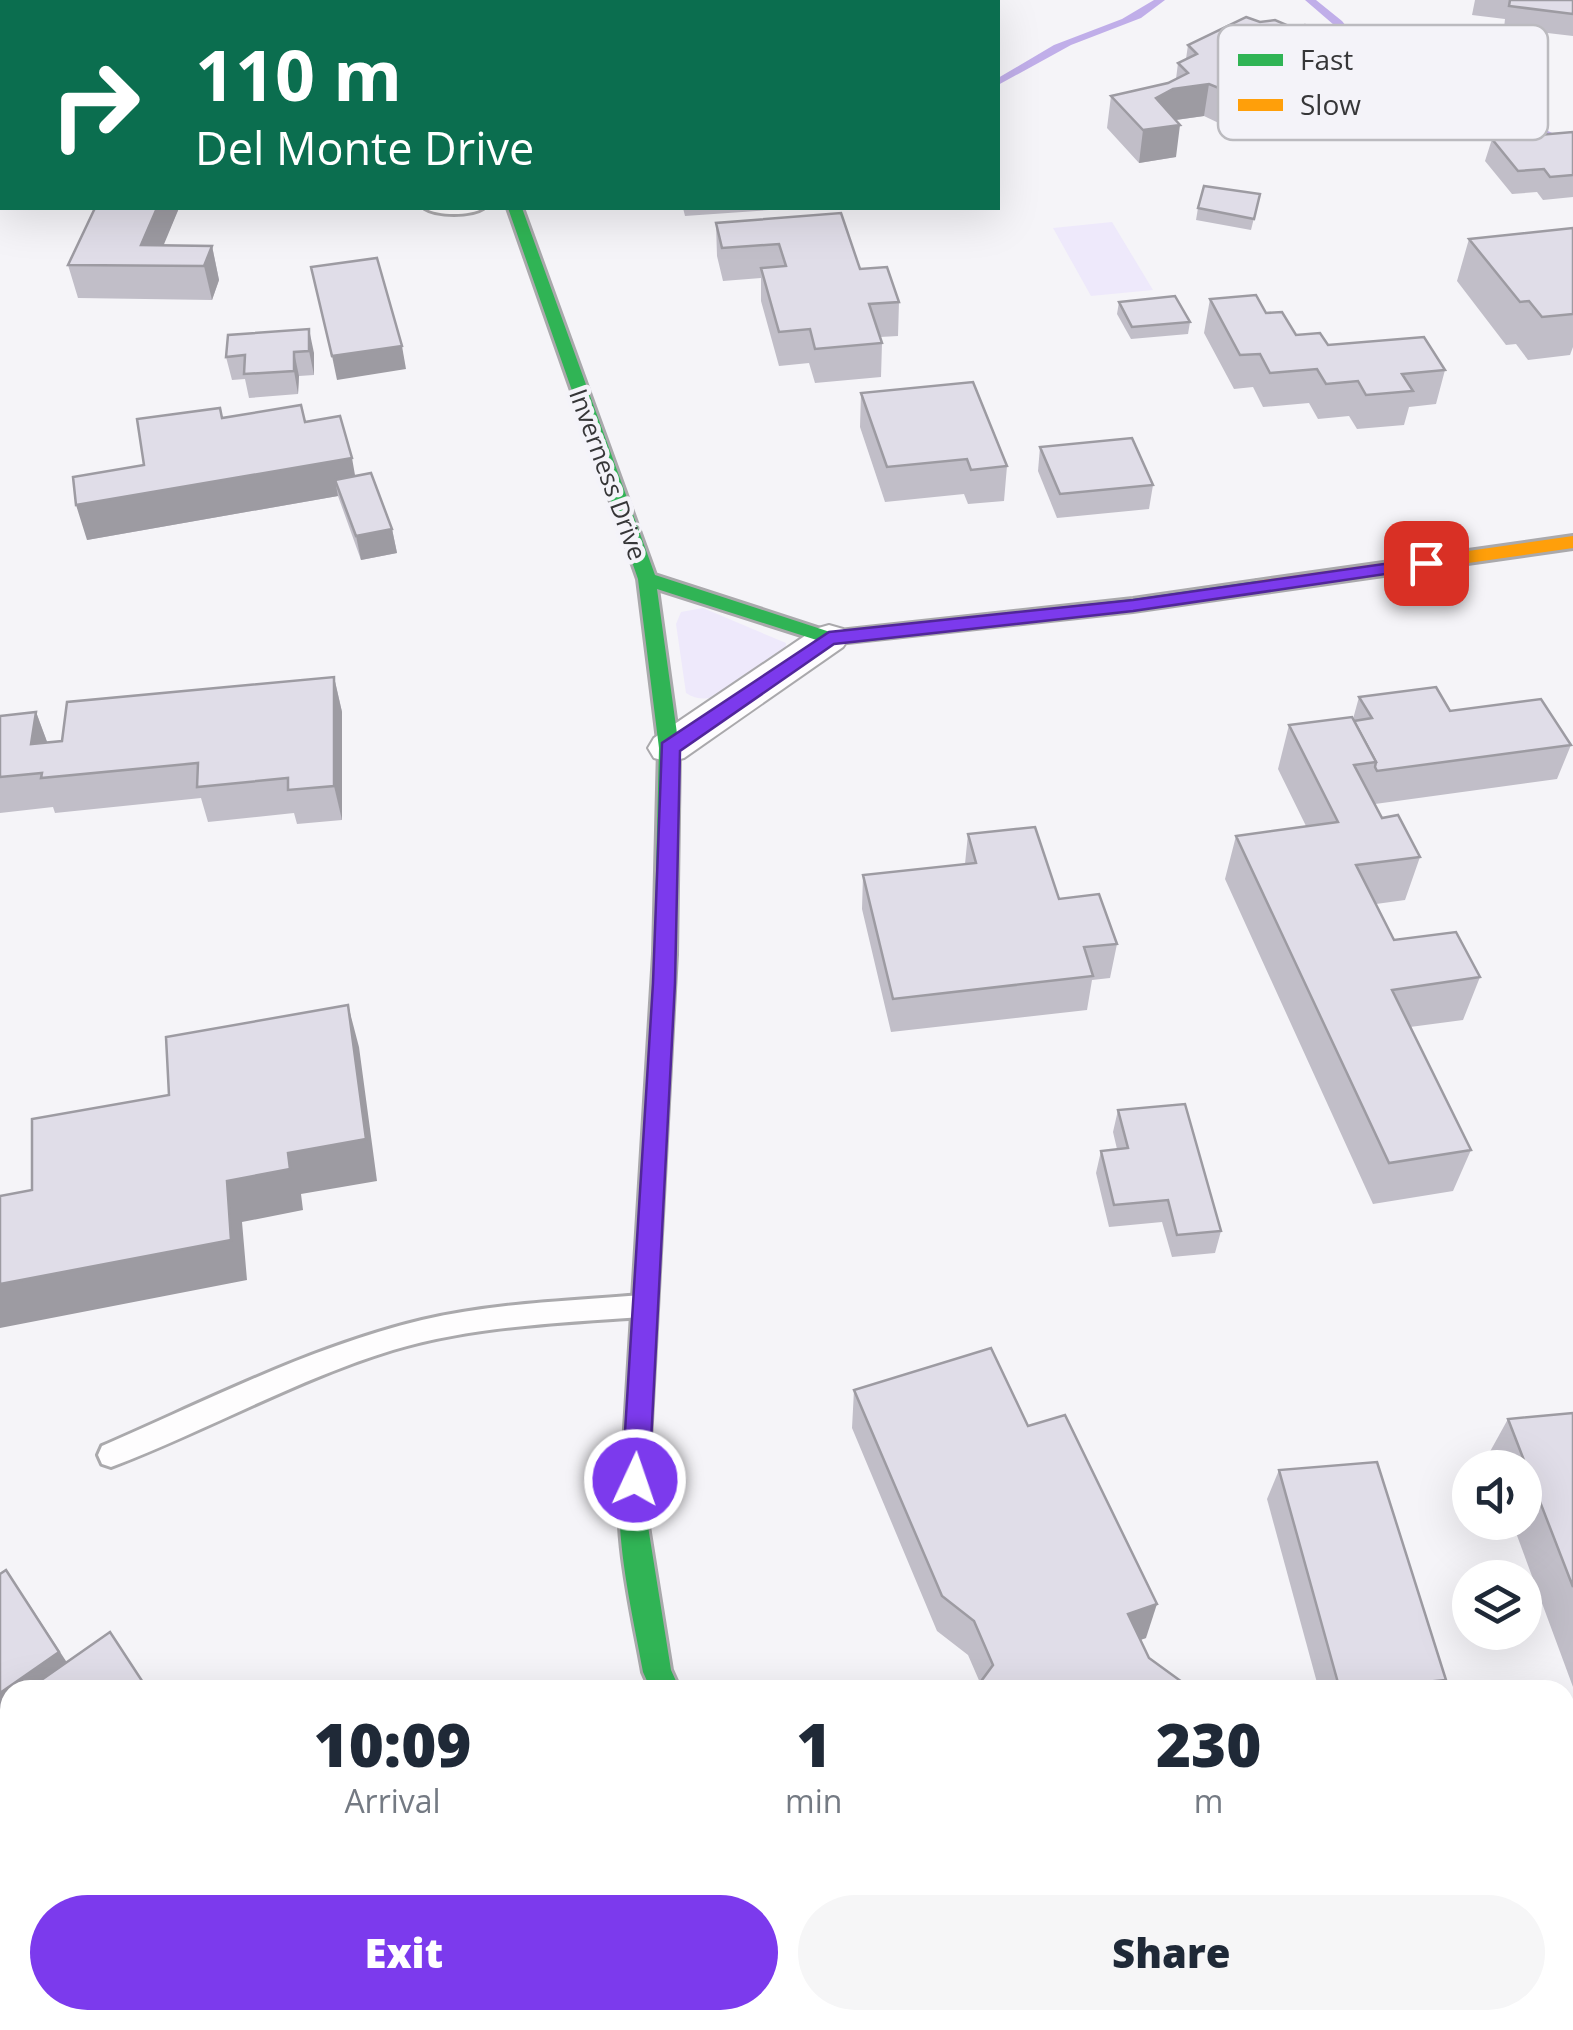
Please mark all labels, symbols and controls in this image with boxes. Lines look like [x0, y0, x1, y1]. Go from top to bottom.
legend [1218, 25, 1548, 140]
text: 110 m [195, 26, 402, 122]
icon: right [30, 40, 160, 170]
text: Fast [1300, 40, 1353, 78]
text: Slow [1300, 85, 1361, 123]
text: Del Monte Drive [195, 117, 534, 178]
street label: Inverness Drive [562, 384, 656, 564]
pin [1384, 521, 1469, 606]
icon: arrive [1399, 536, 1454, 591]
position arrow [583, 1428, 687, 1532]
map controls [1452, 1450, 1542, 1650]
button: sound [1452, 1450, 1542, 1540]
button: layers [1452, 1560, 1542, 1650]
text: 10:09 [314, 1703, 472, 1785]
text: 1 [796, 1703, 831, 1785]
text: 230 [1156, 1703, 1261, 1785]
text: Arrival [344, 1779, 441, 1822]
text: min [785, 1779, 842, 1822]
text: m [1194, 1779, 1223, 1822]
button: Exit [30, 1895, 778, 2010]
button: Share [798, 1895, 1545, 2010]

